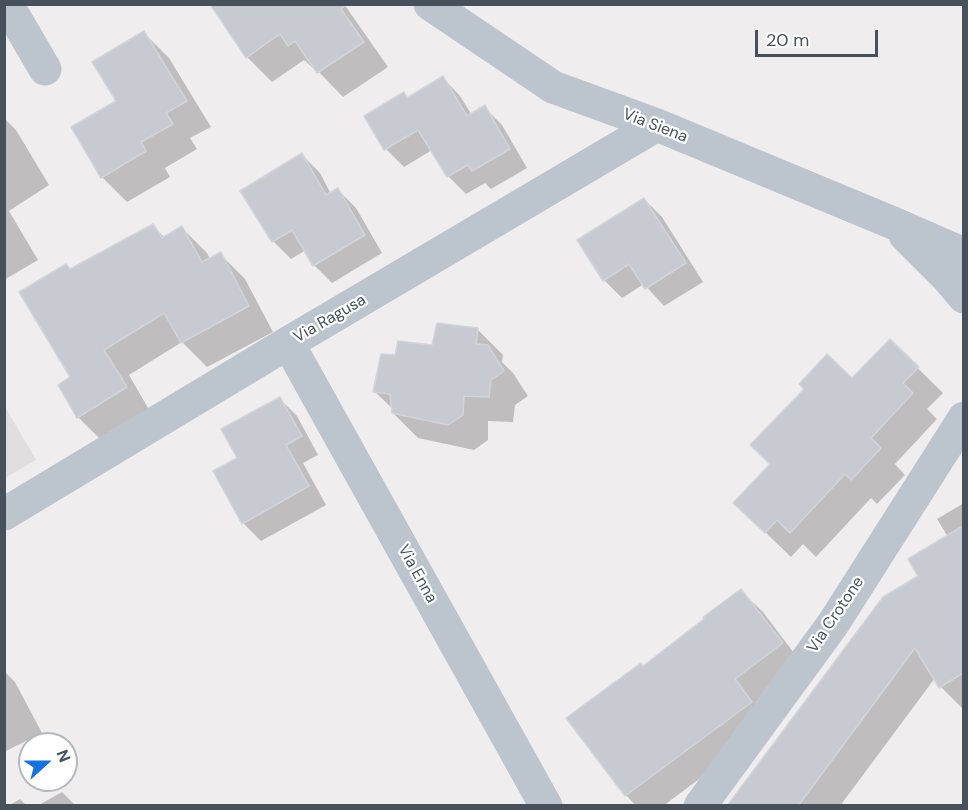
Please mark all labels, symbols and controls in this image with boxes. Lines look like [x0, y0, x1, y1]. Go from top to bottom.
scale bar [758, 18, 881, 56]
text: 20 m [766, 28, 809, 52]
street label: Via Siena [620, 105, 690, 147]
street label: Via Ragusa [290, 291, 370, 347]
street label: Via Enna [393, 542, 441, 606]
street label: Via Crotone [804, 573, 868, 657]
north arrow [18, 732, 78, 792]
text: N [52, 747, 75, 765]

